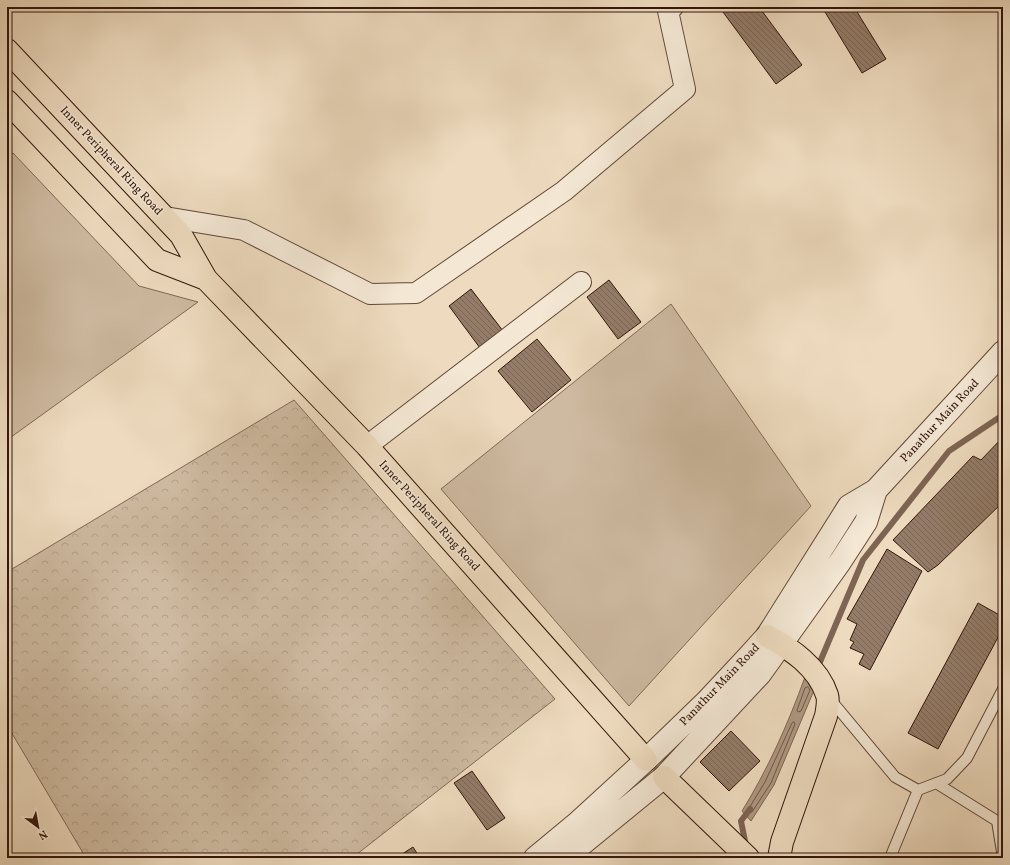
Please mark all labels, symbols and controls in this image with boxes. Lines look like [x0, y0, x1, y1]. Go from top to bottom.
street label: Inner Peripheral Ring Road [56, 103, 166, 219]
street label: Panathur Main Road [897, 376, 983, 466]
street label: Inner Peripheral Ring Road [375, 457, 483, 575]
street label: Panathur Main Road [676, 640, 764, 730]
north arrow [18, 807, 58, 847]
text: N [35, 826, 50, 843]

